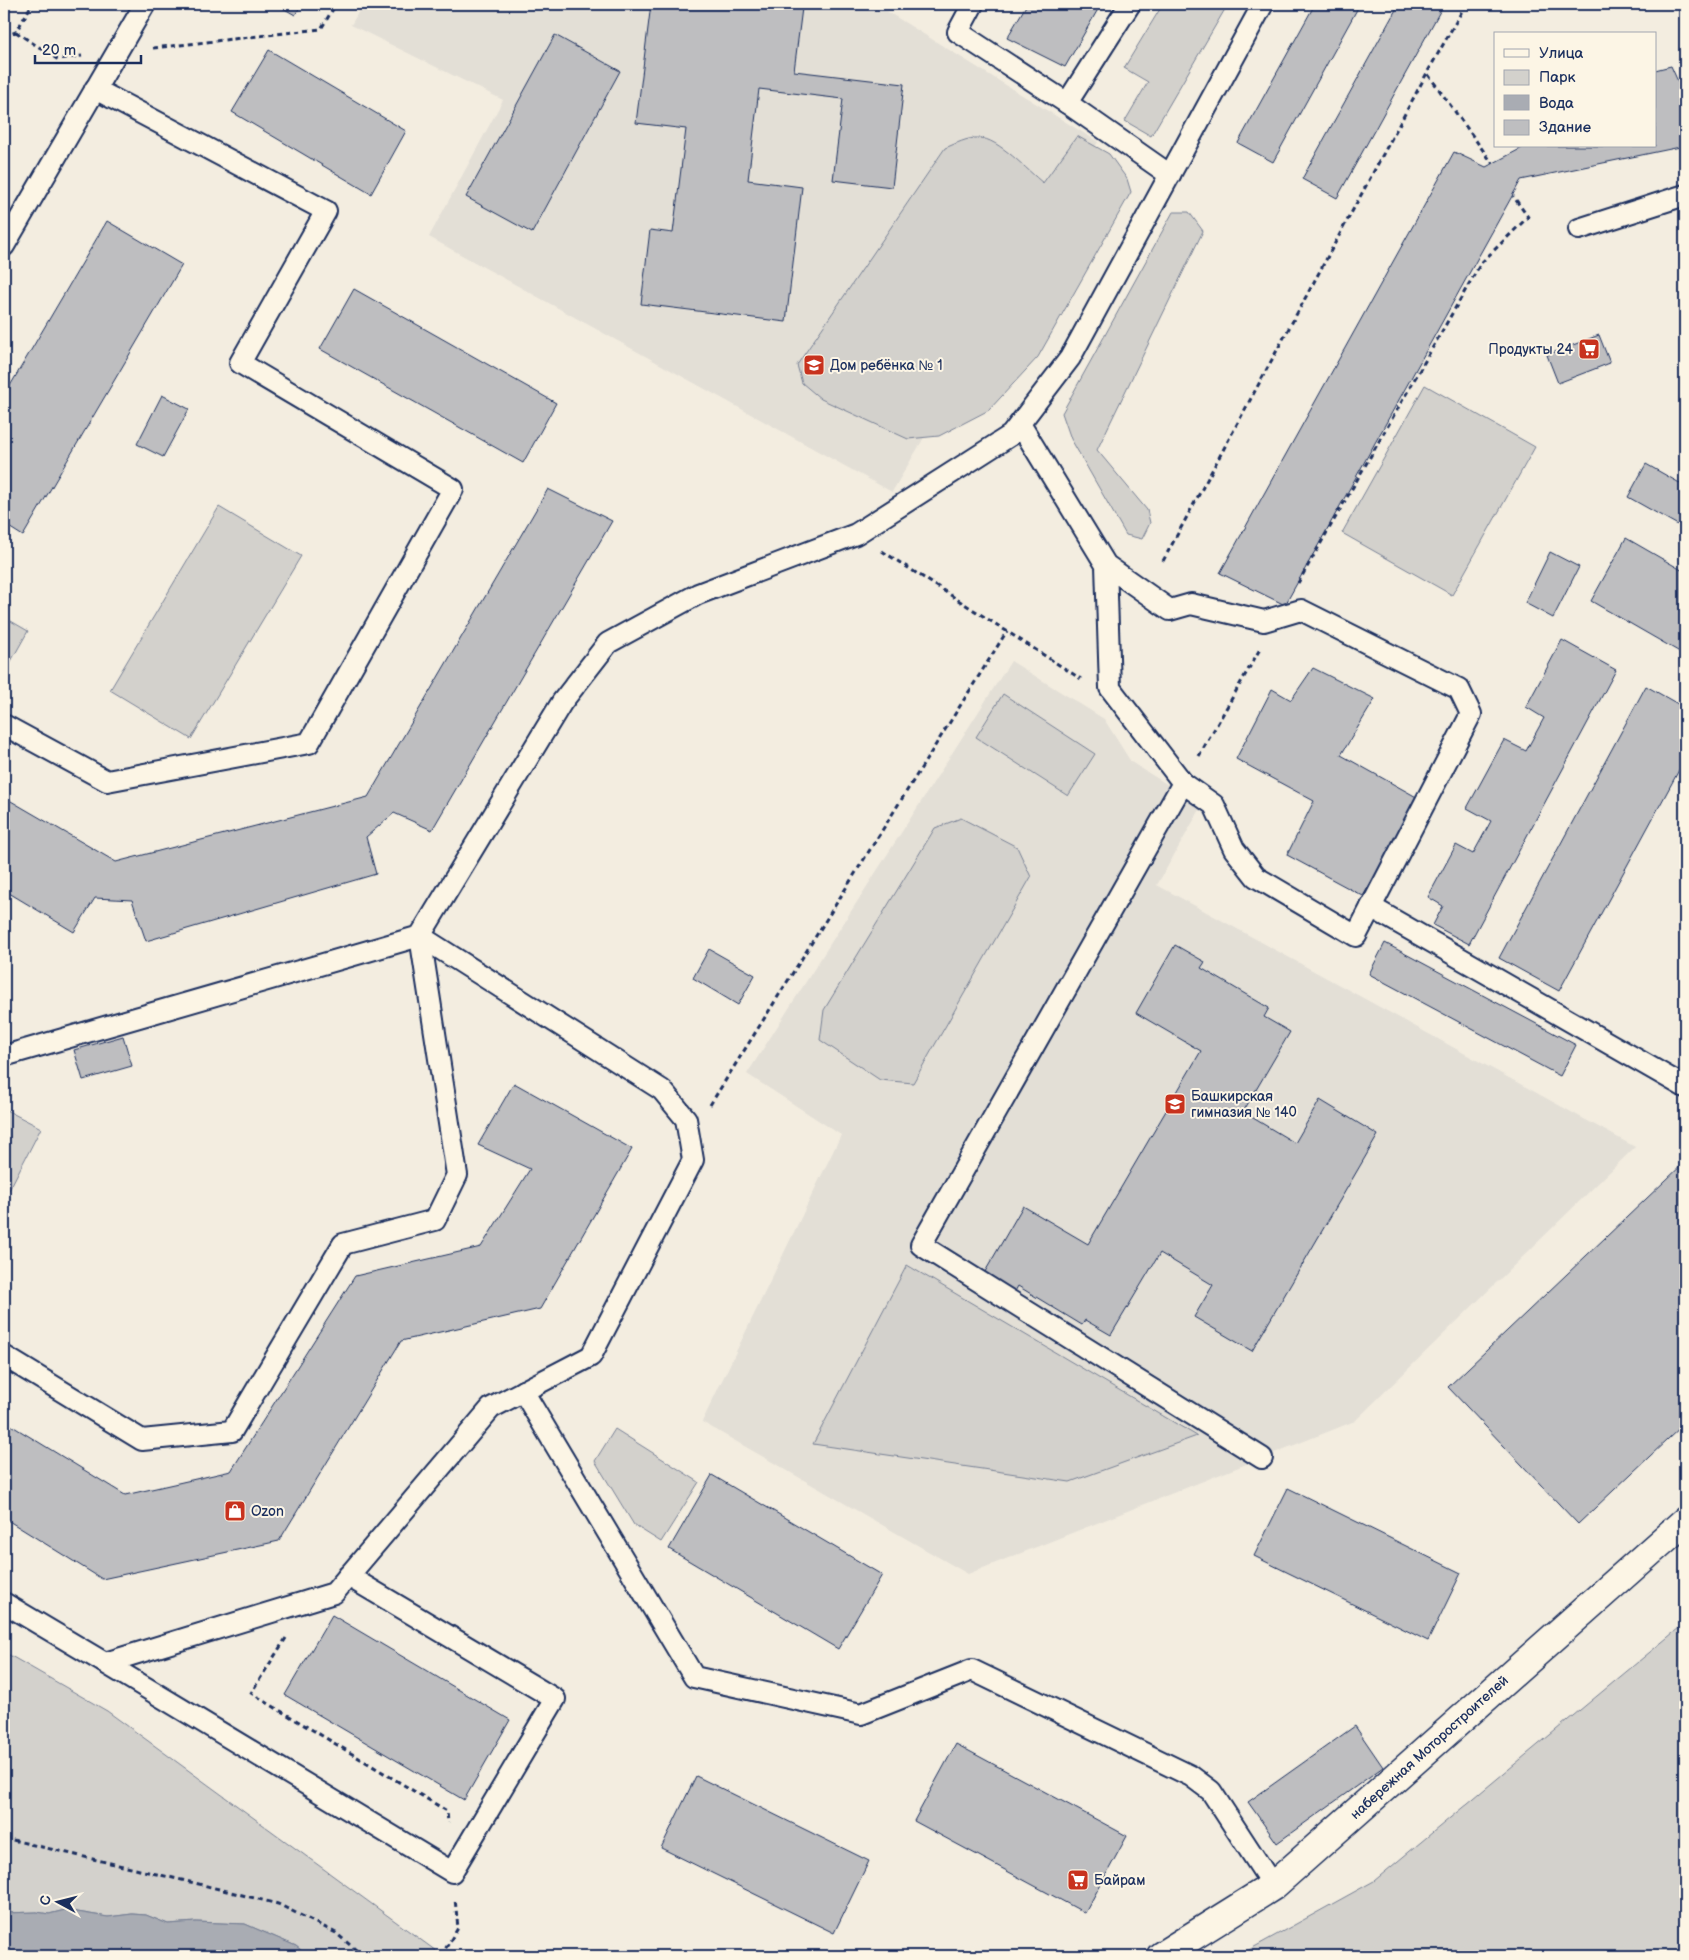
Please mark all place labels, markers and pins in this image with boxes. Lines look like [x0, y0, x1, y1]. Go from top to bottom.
supermarket icon: Продукты 24 [1577, 337, 1601, 361]
place label: Продукты 24 [1488, 341, 1573, 358]
school or university icon: Дом ребёнка № 1 [802, 353, 826, 377]
place label: Дом ребёнка № 1 [830, 357, 943, 374]
place label: Башкирская гимназия № 140 [1191, 1088, 1297, 1121]
school or university icon: Башкирская гимназия № 140 [1163, 1092, 1187, 1116]
shop icon: Ozon [223, 1499, 247, 1523]
place label: Ozon [251, 1503, 284, 1520]
supermarket icon: Байрам [1066, 1868, 1090, 1892]
place label: Байрам [1094, 1872, 1145, 1889]

